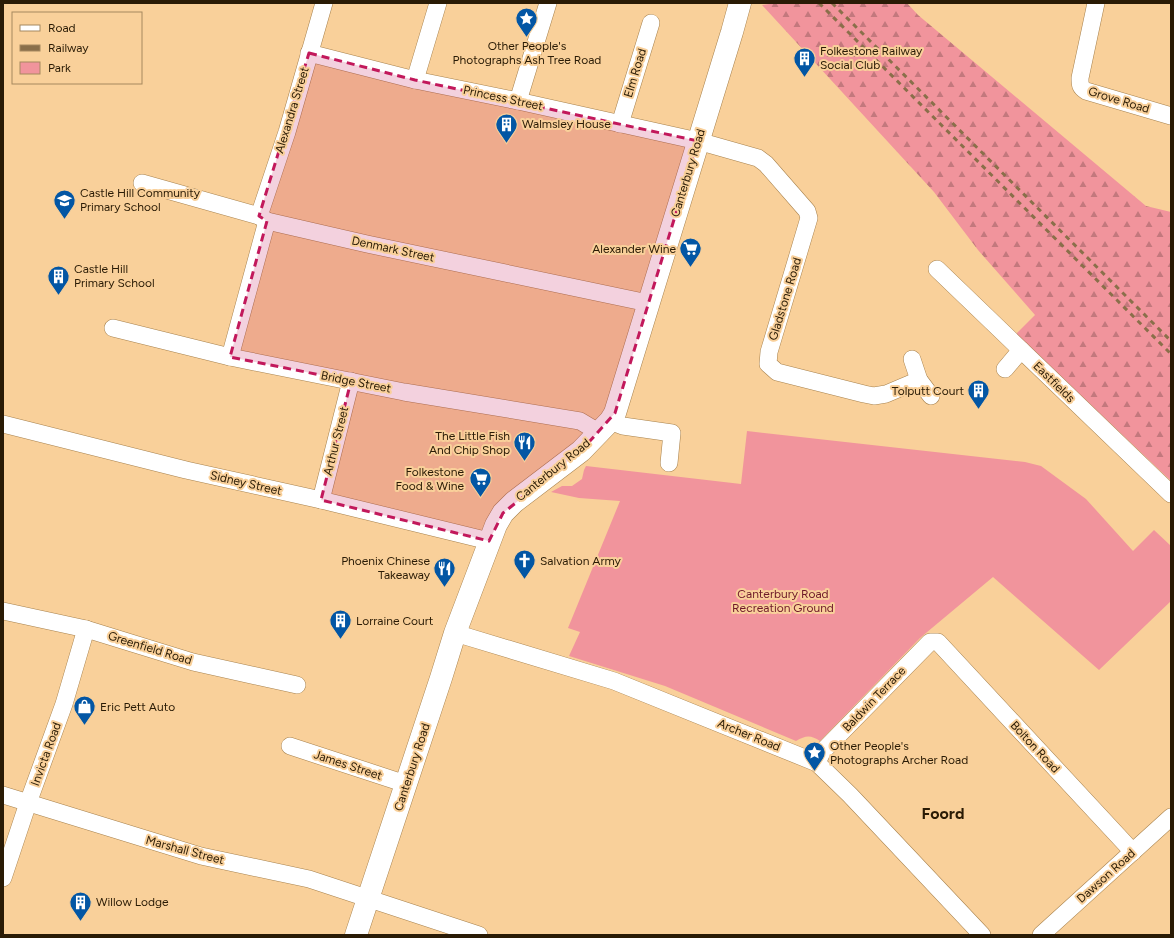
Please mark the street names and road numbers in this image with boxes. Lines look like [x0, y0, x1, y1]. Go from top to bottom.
street label: Elm Road [621, 47, 649, 99]
street label: Alexandra Street [272, 65, 312, 155]
street label: Princess Street [462, 83, 545, 113]
street label: Grove Road [1087, 84, 1151, 116]
street label: Canterbury Road [668, 127, 708, 219]
street label: Denmark Street [350, 233, 436, 265]
street label: Gladstone Road [766, 256, 804, 342]
street label: Eastfields [1030, 359, 1078, 406]
street label: Bridge Street [320, 368, 393, 396]
street label: Arthur Street [321, 405, 351, 477]
street label: Canterbury Road [513, 436, 593, 504]
street label: Sidney Street [209, 468, 284, 498]
street label: Greenfield Road [106, 629, 194, 667]
street label: Baldwin Terrace [840, 663, 909, 734]
street label: Archer Road [716, 716, 782, 754]
street label: Bolton Road [1007, 718, 1063, 776]
street label: Invicta Road [28, 720, 64, 788]
street label: Canterbury Road [391, 721, 433, 813]
street label: James Street [312, 747, 384, 783]
street label: Marshall Street [144, 833, 226, 867]
street label: Dawson Road [1074, 846, 1138, 906]

